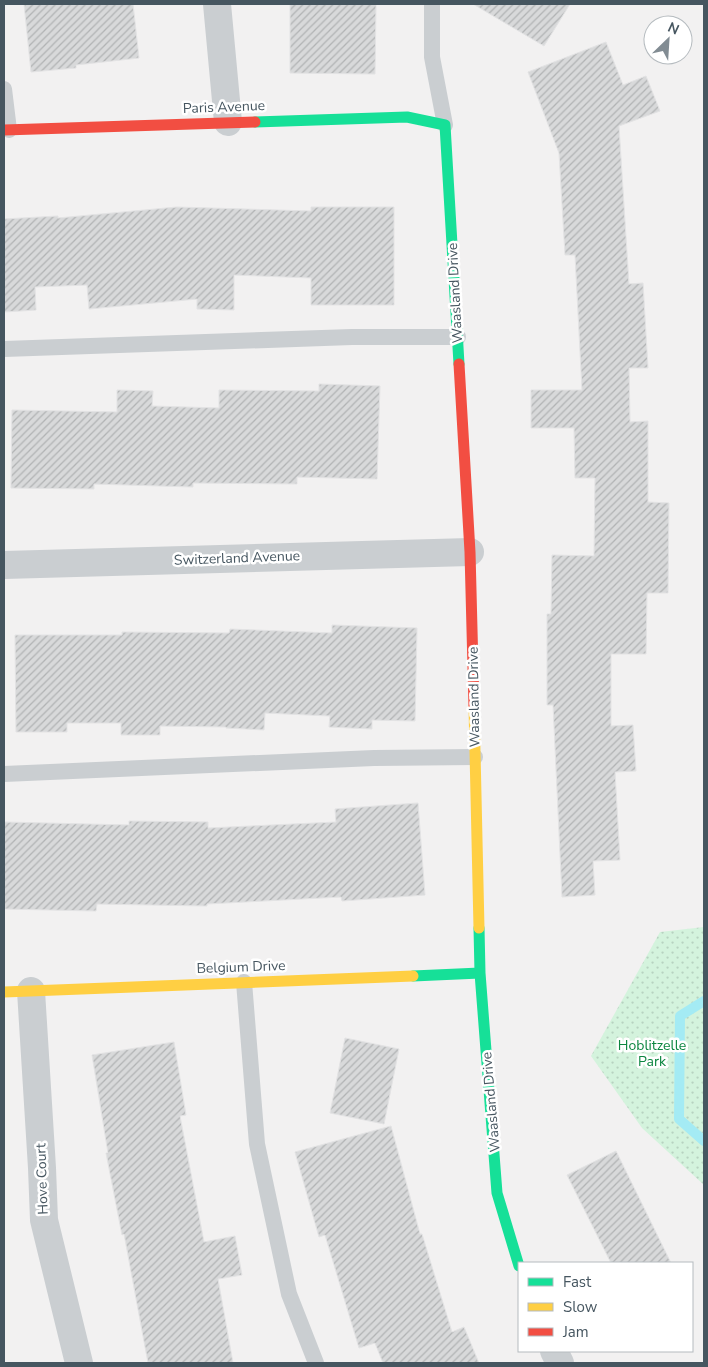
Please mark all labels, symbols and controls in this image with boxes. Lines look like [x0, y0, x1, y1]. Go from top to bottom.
north arrow [643, 15, 693, 65]
text: N [665, 18, 682, 39]
street label: Paris Avenue [183, 96, 265, 118]
street label: Waasland Drive [443, 242, 467, 344]
street label: Switzerland Avenue [174, 546, 300, 570]
street label: Waasland Drive [464, 647, 484, 747]
street label: Belgium Drive [196, 956, 286, 978]
park label: Hoblitzelle Park [618, 1036, 686, 1071]
street label: Waasland Drive [477, 1051, 505, 1153]
street label: Hove Court [31, 1143, 53, 1215]
legend [518, 1262, 693, 1352]
text: Fast [563, 1272, 592, 1292]
text: Slow [563, 1297, 598, 1317]
text: Jam [562, 1322, 589, 1342]

